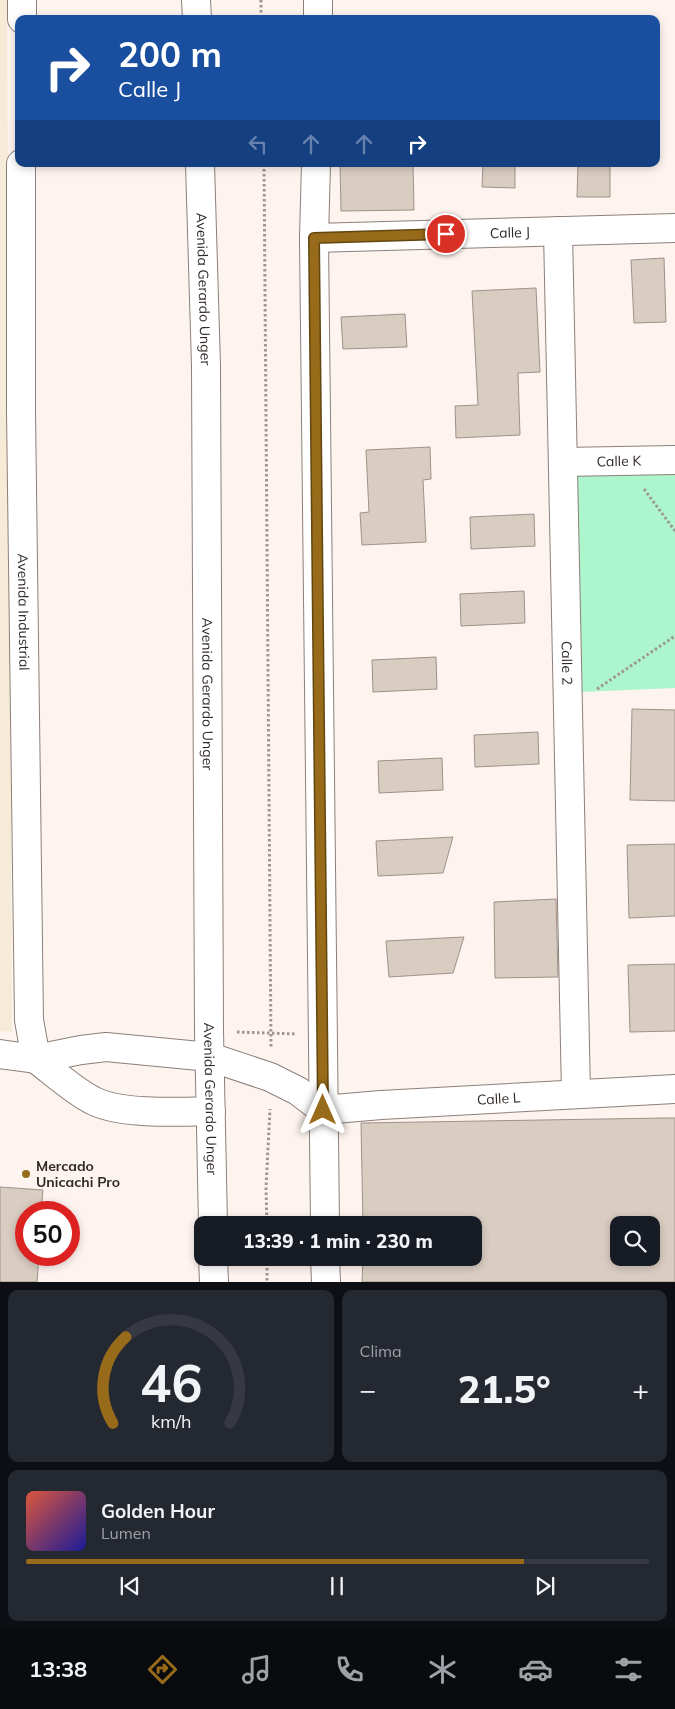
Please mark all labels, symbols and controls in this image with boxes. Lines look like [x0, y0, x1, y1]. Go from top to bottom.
text: 200 m [118, 32, 222, 76]
icon: right [35, 35, 100, 100]
text: Calle J [118, 75, 181, 103]
icon: left [244, 130, 272, 158]
icon: ahead [297, 130, 325, 158]
icon: ahead [350, 130, 378, 158]
icon: right [403, 130, 431, 158]
street label: Avenida Gerardo Unger [192, 212, 215, 367]
pin [425, 213, 467, 255]
icon: arrive [432, 220, 460, 248]
street label: Calle J [490, 223, 530, 242]
street label: Calle K [597, 452, 643, 470]
street label: Avenida Industrial [14, 553, 33, 671]
street label: Avenida Gerardo Unger [198, 617, 217, 771]
street label: Calle 2 [558, 641, 576, 685]
street label: Avenida Gerardo Unger [200, 1022, 221, 1176]
position arrow [296, 1083, 348, 1135]
street label: Calle L [476, 1088, 521, 1109]
place label: Mercado Unicachi Pro [36, 1157, 120, 1191]
marker: Mercado Unicachi Pro [20, 1168, 32, 1180]
speed limit sign: 50 [15, 1201, 80, 1266]
map controls [610, 1216, 660, 1266]
button: search [610, 1216, 660, 1266]
text: 13:39 · 1 min · 230 m [243, 1229, 433, 1253]
text: Clima [360, 1341, 402, 1361]
text: 46 [140, 1350, 202, 1415]
text: 21.5° [458, 1365, 551, 1413]
text: − [360, 1372, 376, 1407]
text: + [632, 1372, 649, 1407]
text: km/h [151, 1410, 191, 1432]
text: Golden Hour [101, 1499, 215, 1523]
text: Lumen [101, 1523, 151, 1543]
icon: previous [116, 1572, 144, 1600]
icon: pause [323, 1572, 351, 1600]
icon: next [531, 1572, 559, 1600]
icon: directions [145, 1652, 180, 1687]
icon: music [239, 1652, 274, 1687]
icon: phone [332, 1652, 367, 1687]
icon: climate [425, 1652, 460, 1687]
icon: car [518, 1652, 553, 1687]
icon: filters [611, 1652, 646, 1687]
text: 13:38 [29, 1655, 87, 1683]

